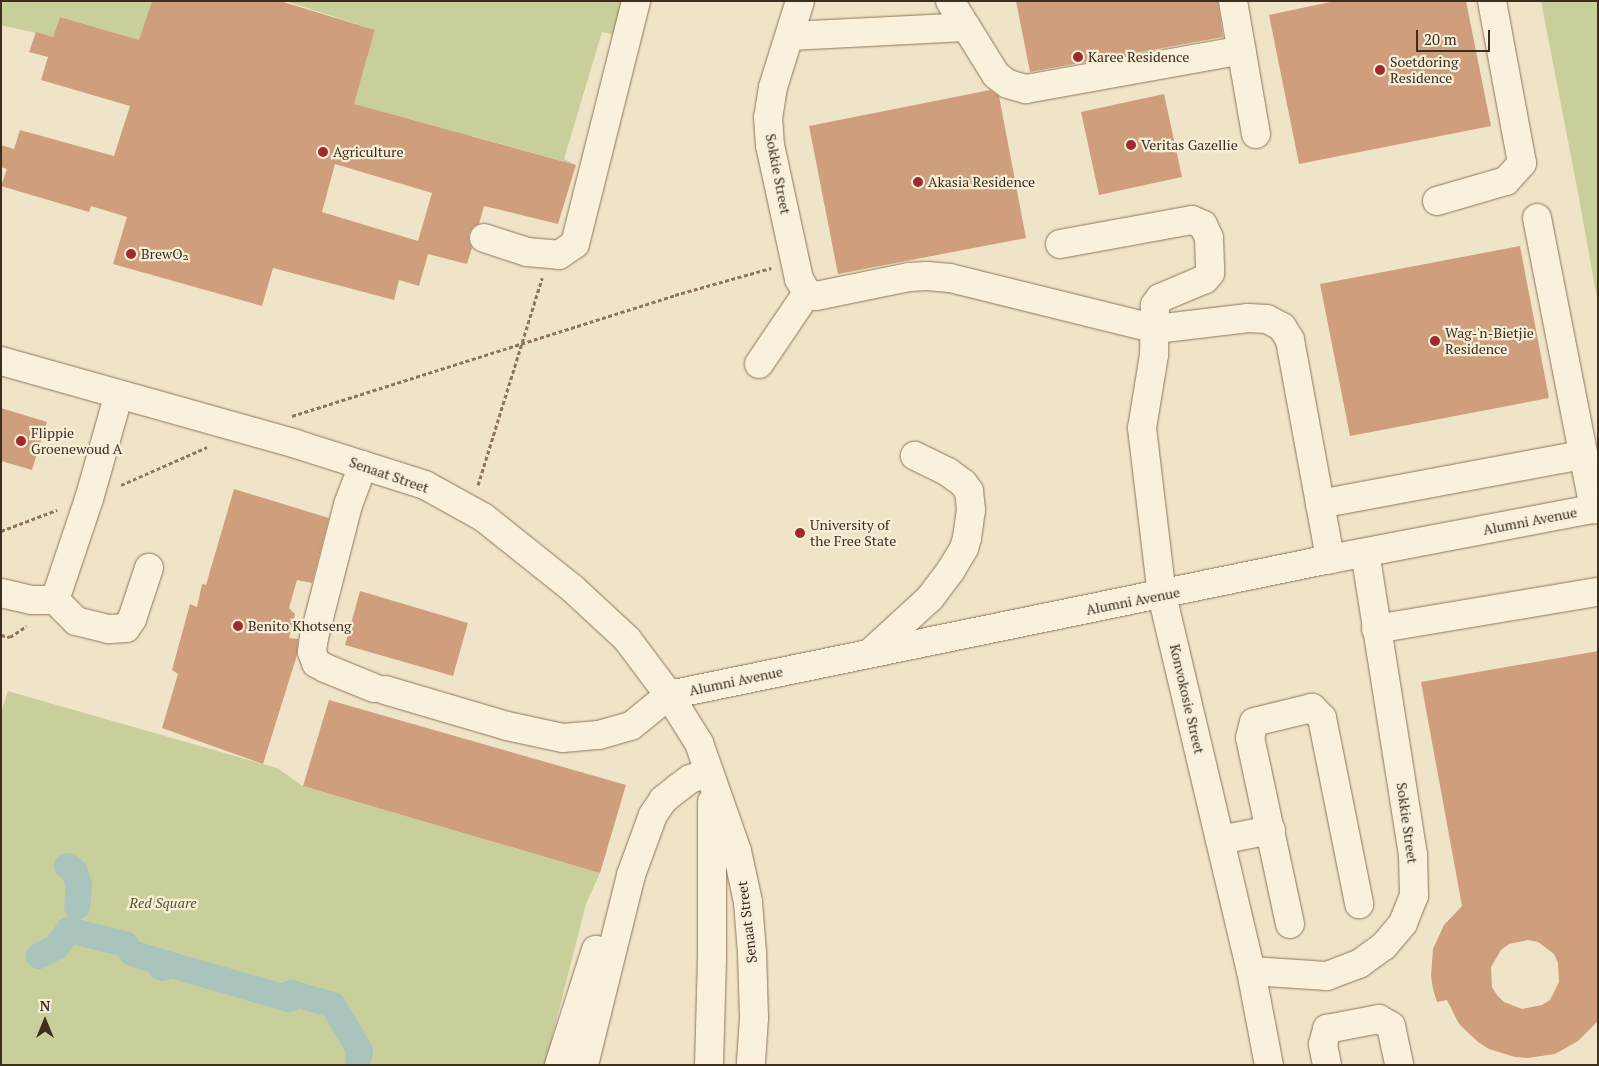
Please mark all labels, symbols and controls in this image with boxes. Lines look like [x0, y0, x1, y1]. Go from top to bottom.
scale bar [1419, 20, 1493, 52]
text: 20 m [1424, 29, 1457, 49]
place label: Karee Residence [1088, 49, 1189, 65]
marker: Karee Residence [1072, 51, 1084, 63]
place label: Soetdoring Residence [1390, 54, 1458, 86]
marker: Soetdoring Residence [1374, 64, 1386, 76]
street label: Sokkie Street [762, 132, 794, 216]
place label: Veritas Gazellie [1141, 137, 1238, 153]
marker: Veritas Gazellie [1125, 139, 1137, 151]
place label: Agriculture [333, 144, 403, 160]
marker: Agriculture [317, 146, 329, 158]
place label: Akasia Residence [928, 174, 1035, 190]
marker: Akasia Residence [912, 176, 924, 188]
place label: BrewO₂ [141, 246, 189, 262]
marker: BrewO₂ [125, 248, 137, 260]
place label: Wag-'n-Bietjie Residence [1445, 325, 1534, 358]
marker: Wag-'n-Bietjie Residence [1429, 335, 1441, 347]
place label: Flippie Groenewoud A [31, 425, 123, 458]
marker: Flippie Groenewoud A [15, 435, 27, 447]
street label: Senaat Street [347, 454, 431, 496]
street label: Alumni Avenue [1481, 504, 1579, 538]
place label: University of the Free State [810, 517, 896, 550]
marker: University of the Free State [794, 527, 806, 539]
street label: Alumni Avenue [1084, 584, 1182, 618]
place label: Benito Khotseng [248, 618, 351, 634]
marker: Benito Khotseng [232, 620, 244, 632]
street label: Konvokosie Street [1166, 643, 1208, 755]
street label: Alumni Avenue [687, 663, 785, 699]
street label: Sokkie Street [1393, 781, 1421, 865]
street label: Senaat Street [734, 880, 760, 964]
park label: Red Square [129, 895, 197, 911]
north arrow [20, 996, 70, 1046]
text: N [40, 996, 50, 1015]

